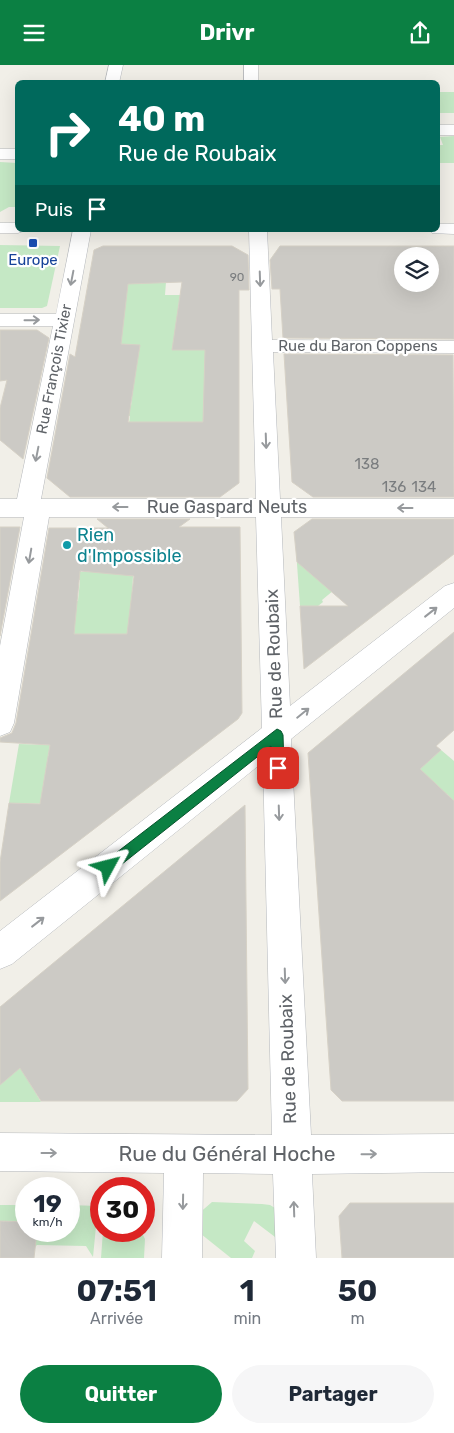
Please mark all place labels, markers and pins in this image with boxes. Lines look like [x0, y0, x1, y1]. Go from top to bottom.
marker: Europe [27, 237, 39, 249]
place label: Europe [8, 251, 58, 269]
place label: Rien d'Impossible [77, 524, 182, 567]
marker: Rien d'Impossible [61, 539, 73, 551]
pin [257, 747, 299, 789]

